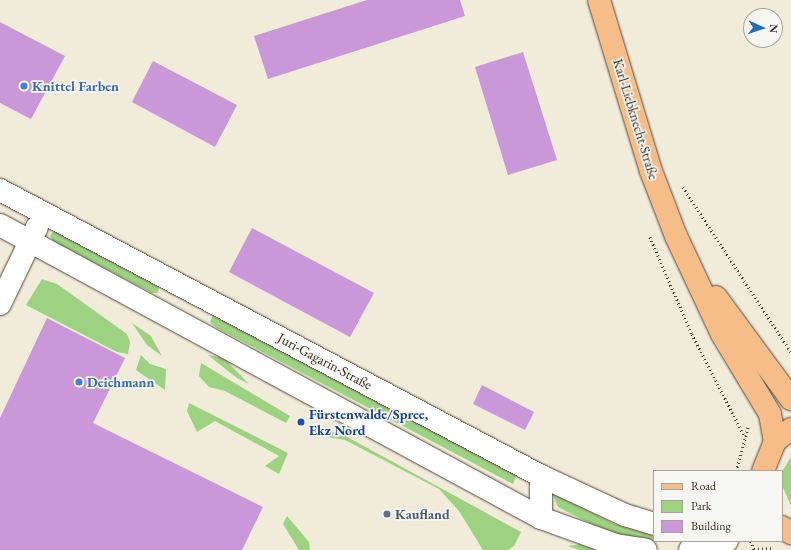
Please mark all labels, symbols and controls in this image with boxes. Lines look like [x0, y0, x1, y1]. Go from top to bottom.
north arrow [743, 8, 783, 48]
text: N [767, 24, 781, 33]
street label: Karl-Liebknecht-Straße [610, 57, 662, 181]
place label: Knittel Farben [32, 78, 119, 94]
marker: Knittel Farben [19, 81, 29, 91]
street label: Juri-Gagarin-Straße [275, 329, 375, 393]
place label: Deichmann [87, 374, 154, 390]
marker: Deichmann [74, 377, 84, 387]
place label: Fürstenwalde/Spree, Ekz Nord [309, 406, 428, 438]
marker: Fürstenwalde/Spree, Ekz Nord [296, 417, 306, 427]
legend [653, 470, 783, 542]
text: Road [691, 478, 716, 494]
text: Park [691, 498, 711, 514]
place label: Kaufland [395, 506, 450, 522]
marker: Kaufland [382, 509, 392, 519]
text: Building [691, 518, 731, 534]

